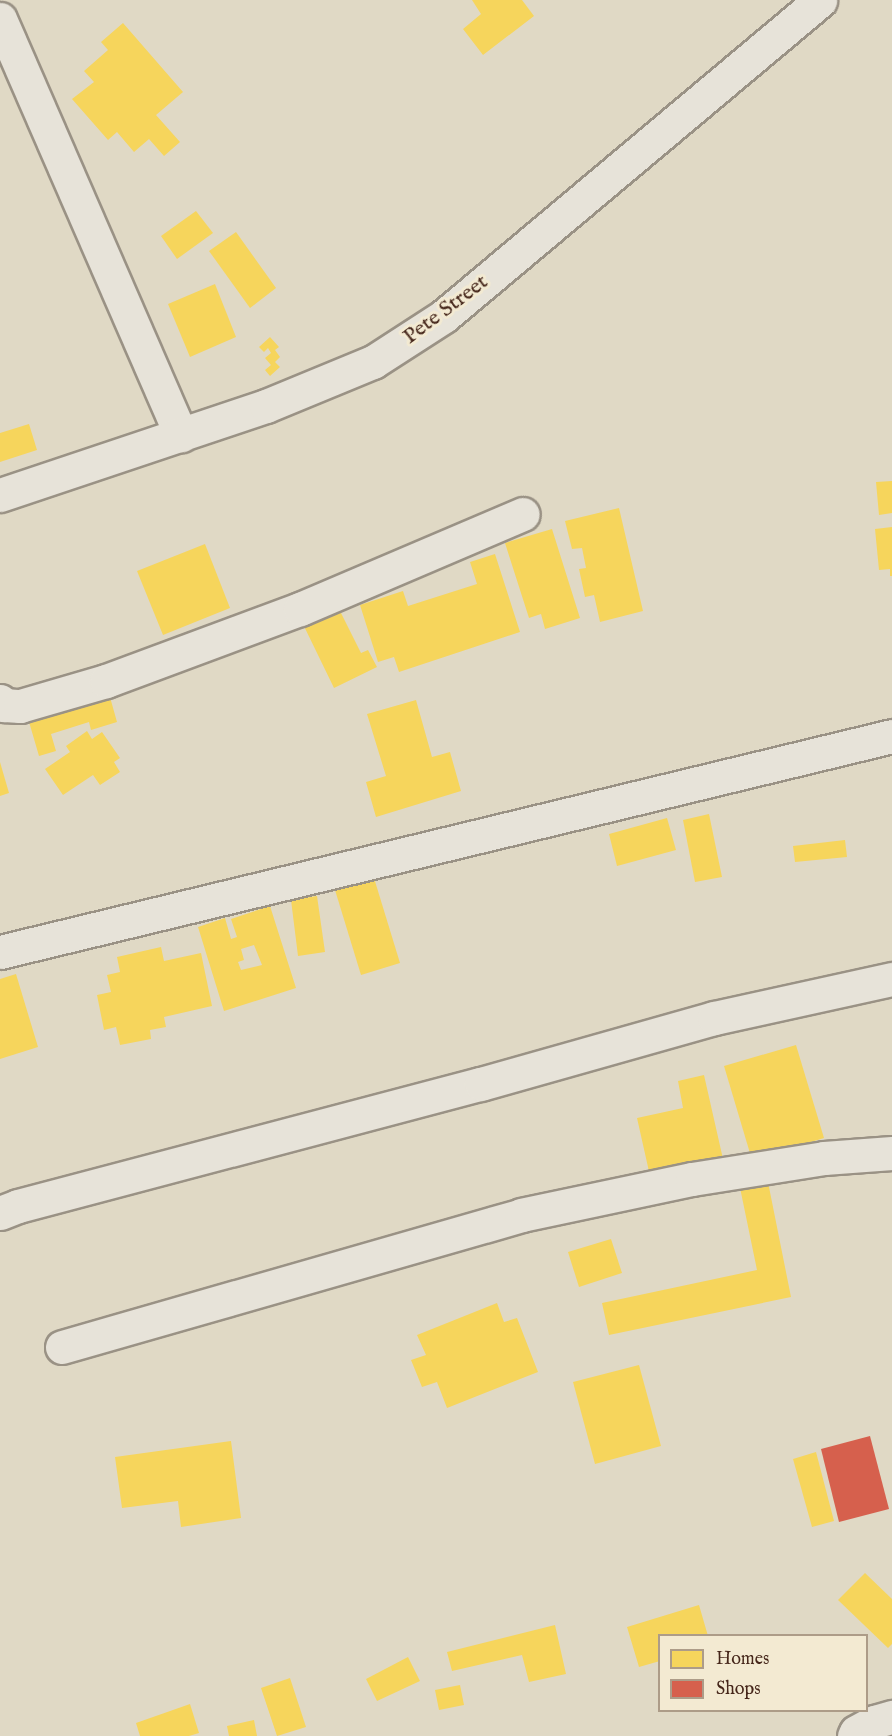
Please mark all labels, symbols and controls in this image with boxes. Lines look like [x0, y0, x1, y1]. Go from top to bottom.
street label: Pete Street [398, 269, 494, 351]
legend [658, 1634, 868, 1712]
text: Homes [716, 1648, 769, 1671]
text: Shops [716, 1678, 761, 1701]

